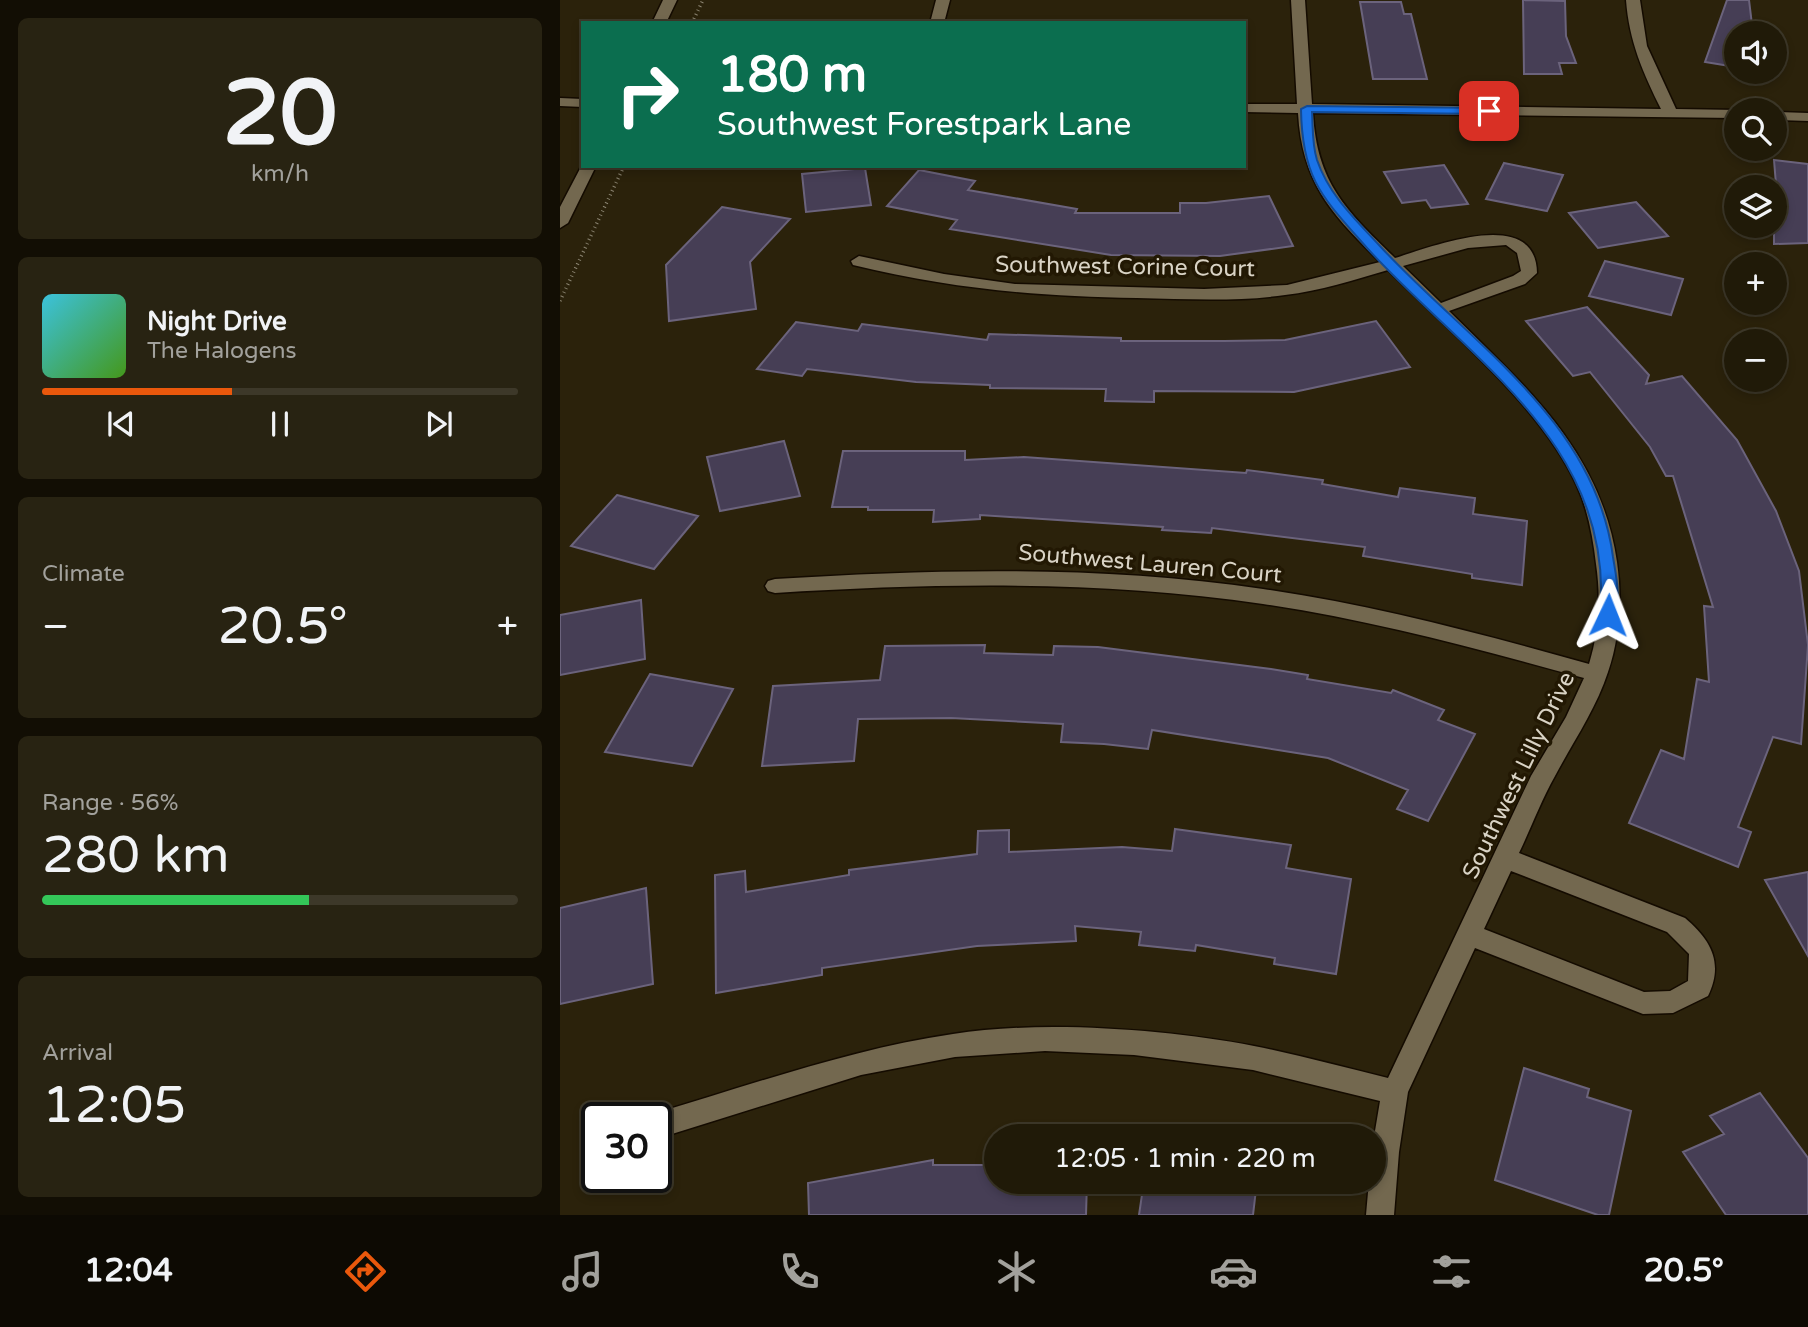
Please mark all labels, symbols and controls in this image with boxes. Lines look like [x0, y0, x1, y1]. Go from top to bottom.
map controls [1724, 21, 1787, 392]
button: sound [1724, 21, 1787, 84]
text: 180 m [717, 46, 867, 105]
icon: right [602, 49, 693, 140]
text: 20 [223, 59, 337, 169]
pin [1459, 81, 1519, 141]
icon: arrive [1470, 92, 1508, 130]
button: search [1724, 98, 1787, 161]
text: Southwest Forestpark Lane [717, 106, 1131, 144]
text: km/h [251, 160, 309, 188]
button: layers [1724, 175, 1787, 238]
street label: Southwest Corine Court [995, 251, 1255, 283]
button: + [1724, 252, 1787, 315]
text: Night Drive [147, 306, 287, 337]
button: − [1724, 329, 1787, 392]
text: The Halogens [147, 337, 296, 365]
icon: previous [102, 405, 140, 443]
icon: pause [261, 405, 299, 443]
icon: next [420, 405, 458, 443]
street label: Southwest Lauren Court [1017, 539, 1283, 589]
text: Climate [42, 560, 125, 588]
position arrow [1571, 578, 1645, 652]
text: 20.5° [218, 595, 348, 658]
text: − [42, 604, 69, 650]
text: + [497, 604, 518, 650]
street label: Southwest Lilly Drive [1457, 667, 1581, 884]
text: Range · 56% [42, 789, 178, 817]
text: 280 km [42, 824, 230, 887]
text: Arrival [42, 1039, 113, 1067]
text: 12:05 [42, 1074, 186, 1137]
speed limit sign: 30 [581, 1102, 672, 1193]
text: 12:05 · 1 min · 220 m [1054, 1143, 1316, 1174]
icon: directions [341, 1247, 390, 1296]
icon: music [558, 1247, 607, 1296]
icon: phone [775, 1247, 824, 1296]
icon: climate [992, 1247, 1041, 1296]
icon: car [1209, 1247, 1258, 1296]
icon: filters [1427, 1247, 1476, 1296]
text: 12:04 [84, 1252, 173, 1290]
text: 20.5° [1644, 1252, 1724, 1290]

